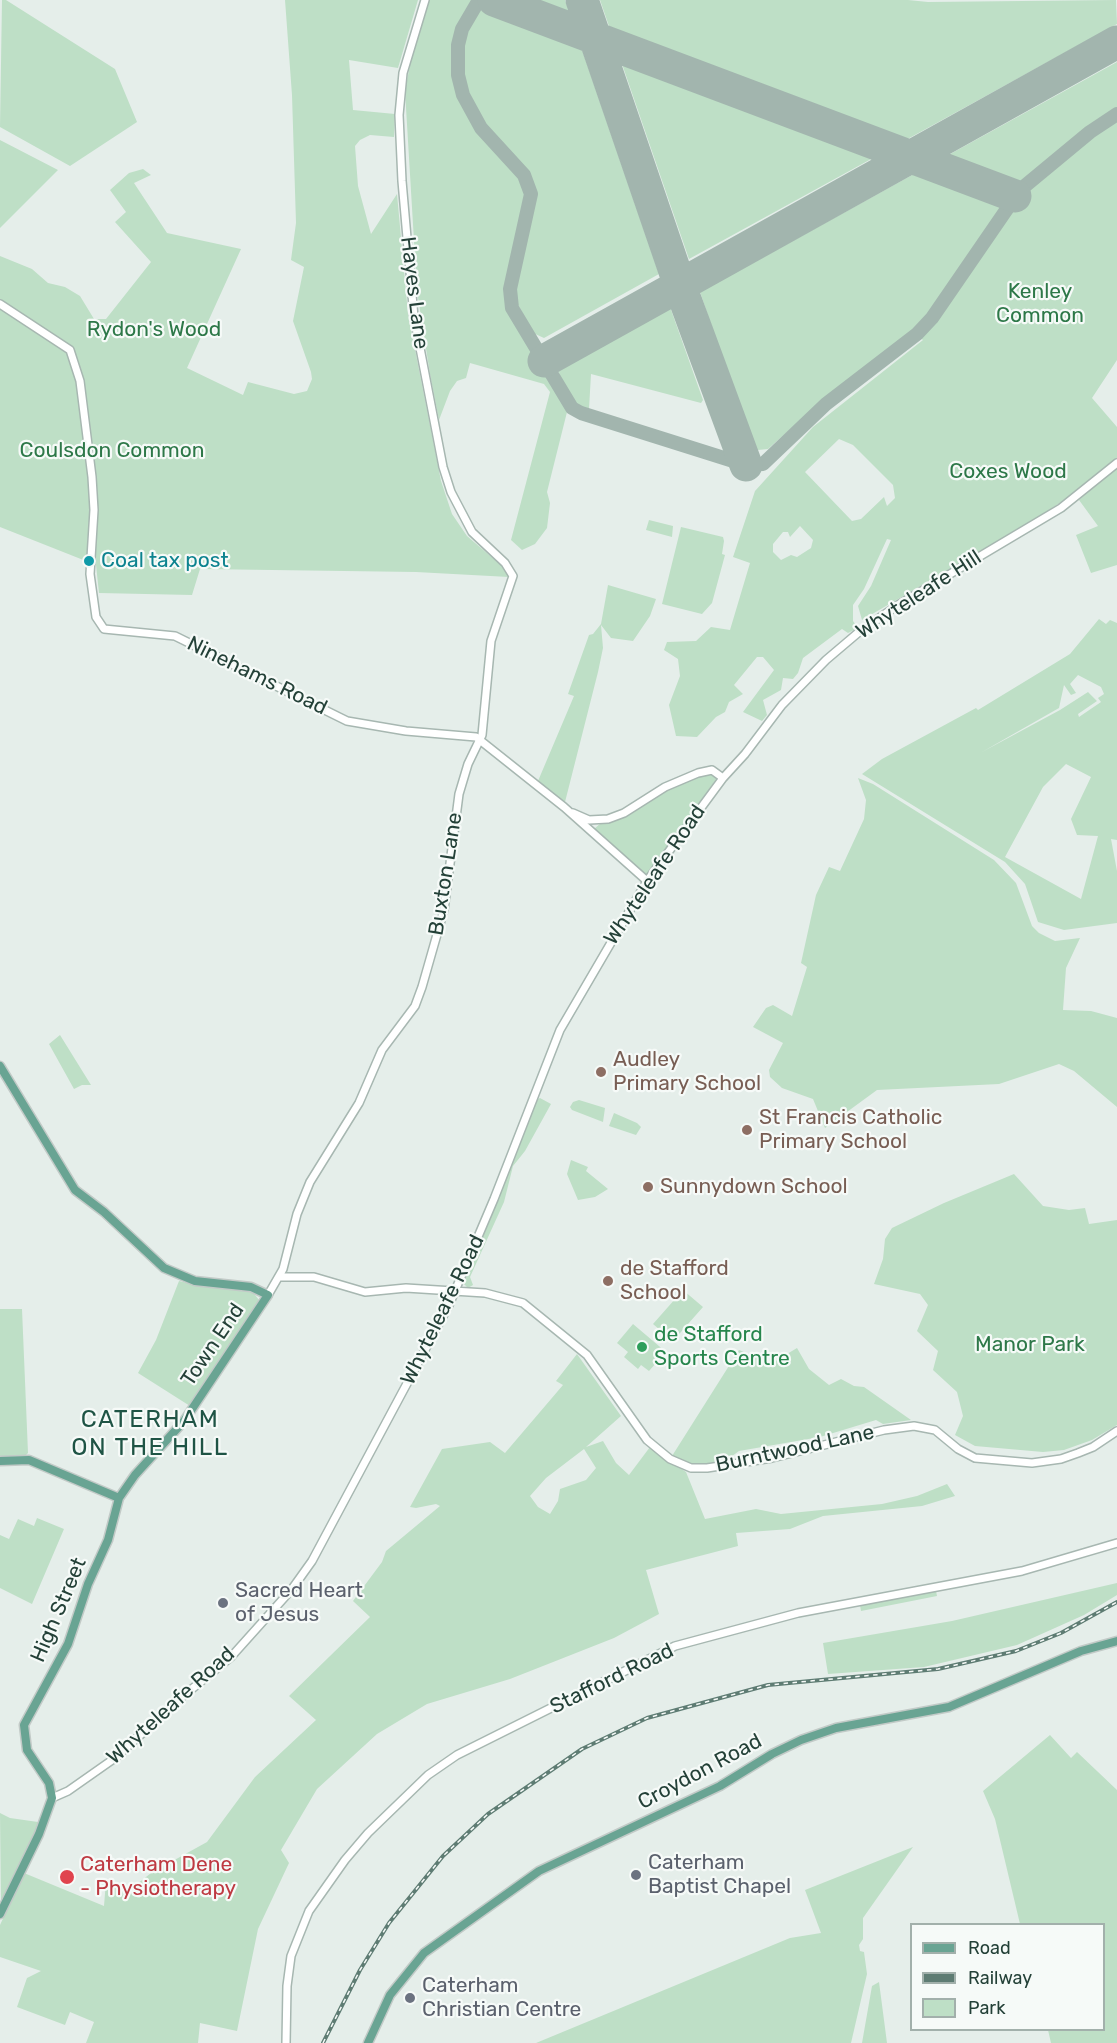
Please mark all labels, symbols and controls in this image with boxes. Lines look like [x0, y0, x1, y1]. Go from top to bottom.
street label: Hayes Lane [395, 235, 433, 351]
park label: Kenley Common [996, 279, 1084, 329]
park label: Rydon's Wood [87, 317, 221, 343]
park label: Coulsdon Common [19, 438, 205, 464]
park label: Coxes Wood [949, 459, 1067, 485]
street label: Whyteleafe Hill [852, 545, 986, 645]
place label: Coal tax post [101, 548, 229, 574]
marker: Coal tax post [82, 554, 96, 568]
street label: Ninehams Road [183, 631, 331, 721]
street label: Whyteleafe Road [599, 800, 711, 950]
street label: Buxton Lane [424, 811, 468, 937]
place label: Audley Primary School [613, 1047, 761, 1097]
marker: Audley Primary School [594, 1065, 608, 1079]
place label: St Francis Catholic Primary School [759, 1105, 942, 1155]
marker: St Francis Catholic Primary School [740, 1123, 754, 1137]
place label: Sunnydown School [660, 1174, 848, 1200]
marker: Sunnydown School [641, 1180, 655, 1194]
street label: Whyteleafe Road [396, 1231, 490, 1389]
place label: de Stafford School [620, 1256, 729, 1306]
marker: de Stafford School [601, 1274, 615, 1288]
street label: Town End [176, 1299, 250, 1391]
place label: de Stafford Sports Centre [654, 1322, 790, 1372]
park label: Manor Park [975, 1332, 1085, 1358]
marker: de Stafford Sports Centre [635, 1340, 649, 1354]
district label: CATERHAM ON THE HILL [71, 1406, 229, 1462]
street label: Burntwood Lane [713, 1420, 877, 1478]
street label: High Street [26, 1554, 92, 1666]
place label: Sacred Heart of Jesus [235, 1578, 363, 1628]
marker: Sacred Heart of Jesus [216, 1596, 230, 1610]
street label: Stafford Road [546, 1638, 678, 1720]
street label: Whyteleafe Road [102, 1642, 240, 1770]
street label: Croydon Road [634, 1729, 766, 1815]
place label: Caterham Baptist Chapel [648, 1850, 791, 1900]
place label: Caterham Dene - Physiotherapy [80, 1852, 236, 1902]
marker: Caterham Dene - Physiotherapy [58, 1868, 76, 1886]
marker: Caterham Baptist Chapel [629, 1868, 643, 1882]
legend [910, 1923, 1105, 2031]
text: Road [968, 1937, 1011, 1959]
text: Railway [968, 1967, 1032, 1989]
place label: Caterham Christian Centre [422, 1973, 581, 2023]
marker: Caterham Christian Centre [403, 1991, 417, 2005]
text: Park [968, 1997, 1005, 2019]

